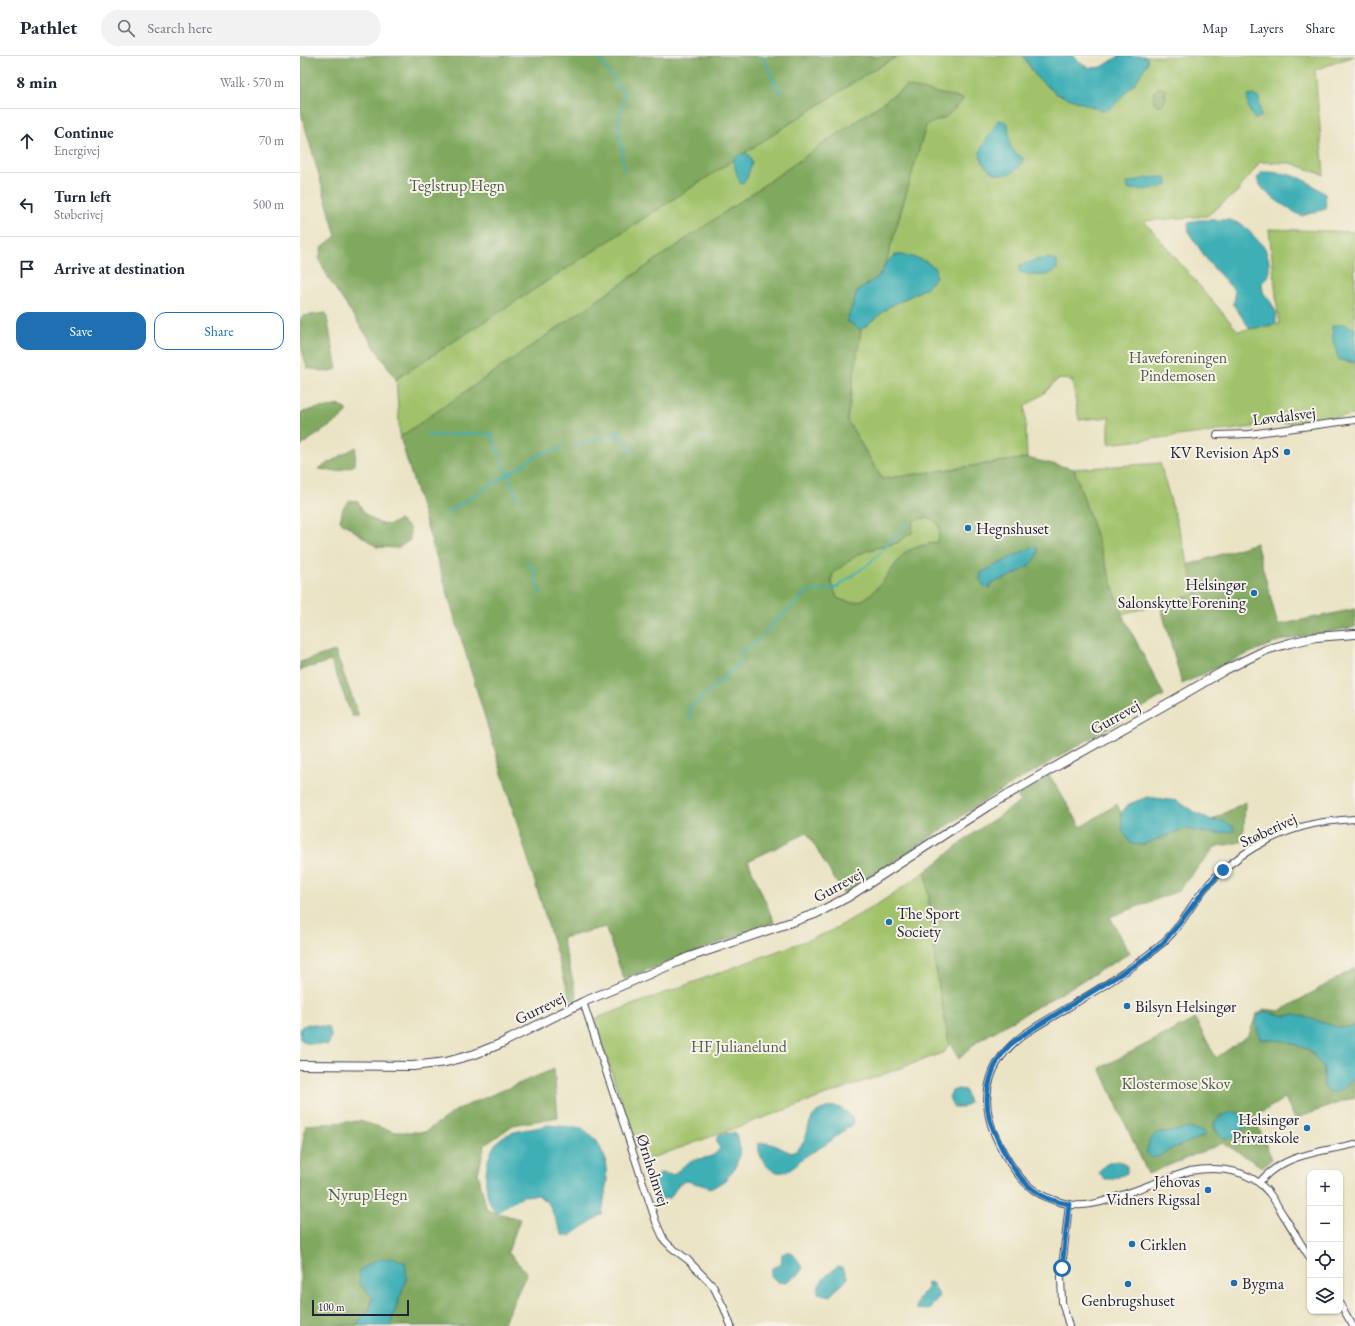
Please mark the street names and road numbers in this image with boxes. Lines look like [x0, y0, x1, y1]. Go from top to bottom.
street label: Løvdalsvej [1251, 402, 1317, 430]
street label: Gurrevej [1087, 695, 1143, 739]
street label: Støberivej [1236, 808, 1300, 852]
street label: Gurrevej [810, 863, 866, 907]
street label: Gurrevej [511, 987, 569, 1029]
street label: Ørnholmvej [632, 1131, 674, 1209]

